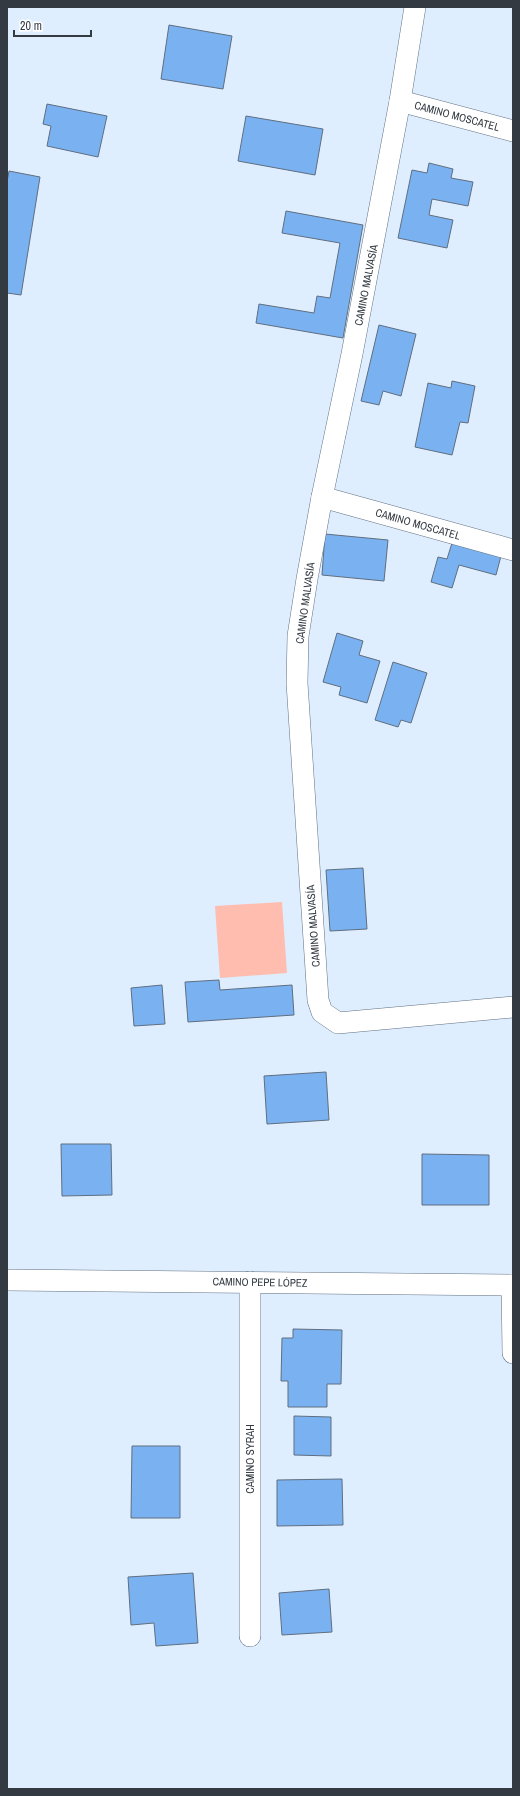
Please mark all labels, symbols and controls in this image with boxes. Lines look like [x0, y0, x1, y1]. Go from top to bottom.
scale bar [14, 12, 91, 38]
text: 20 m [20, 18, 42, 34]
street label: CAMINO MOSCATEL [413, 98, 501, 134]
street label: CAMINO MALVASÍA [351, 242, 381, 327]
street label: CAMINO MOSCATEL [374, 505, 462, 543]
street label: CAMINO MALVASÍA [292, 560, 318, 645]
street label: CAMINO MALVASÍA [303, 883, 323, 968]
street label: CAMINO PEPE LÓPEZ [213, 1274, 308, 1290]
street label: CAMINO SYRAH [243, 1424, 257, 1494]

